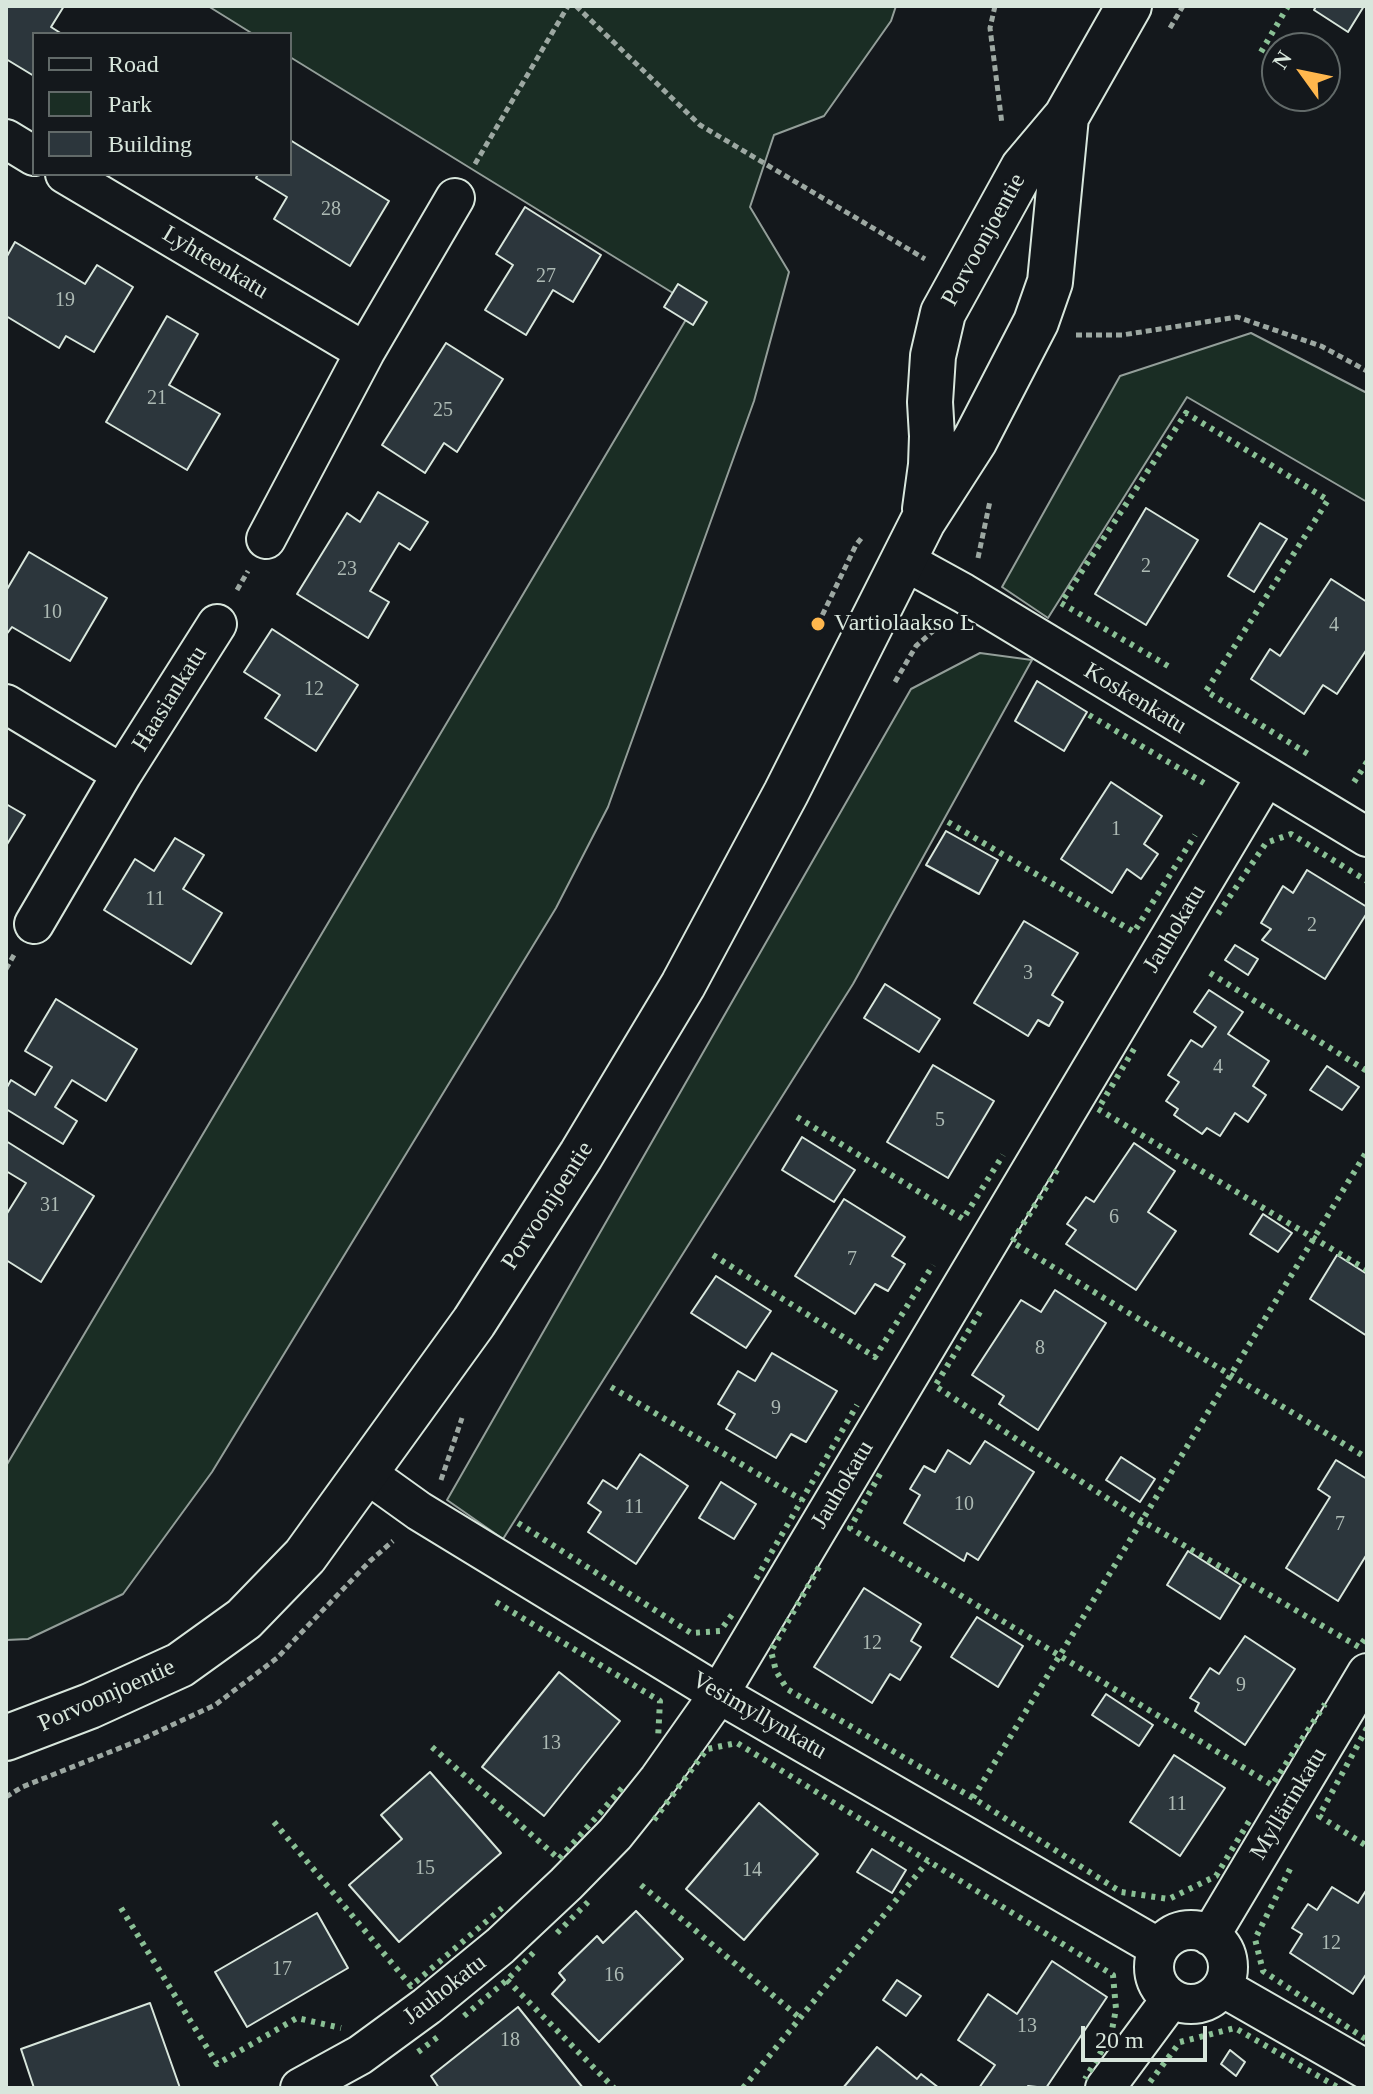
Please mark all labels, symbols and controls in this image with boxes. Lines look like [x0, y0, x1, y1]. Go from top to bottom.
legend [32, 32, 292, 176]
north arrow [1261, 32, 1341, 112]
text: N [1267, 46, 1297, 73]
text: Road [108, 51, 159, 77]
text: Park [108, 91, 152, 117]
text: Building [108, 131, 192, 157]
street label: Porvoonjoentie [936, 169, 1032, 311]
house number: 28 [321, 198, 341, 222]
street label: Lyhteenkatu [157, 220, 273, 306]
house number: 27 [536, 265, 556, 289]
house number: 19 [55, 289, 75, 313]
house number: 21 [147, 387, 167, 411]
house number: 25 [433, 399, 453, 423]
house number: 2 [1141, 555, 1151, 579]
house number: 23 [337, 558, 357, 582]
house number: 10 [42, 601, 62, 625]
place label: Vartiolaakso L [834, 610, 975, 638]
house number: 4 [1329, 614, 1339, 638]
marker: Vartiolaakso L [809, 615, 827, 633]
street label: Haasiankatu [126, 641, 214, 757]
street label: Koskenkatu [1078, 657, 1192, 741]
house number: 12 [304, 678, 324, 702]
house number: 1 [1111, 818, 1121, 842]
street label: Jauhokatu [1138, 880, 1212, 978]
house number: 11 [145, 888, 165, 912]
house number: 2 [1307, 914, 1317, 938]
house number: 3 [1023, 962, 1033, 986]
house number: 4 [1213, 1056, 1223, 1080]
house number: 5 [935, 1109, 945, 1133]
street label: Porvoonjoentie [496, 1137, 600, 1275]
house number: 31 [40, 1194, 60, 1218]
house number: 6 [1109, 1206, 1119, 1230]
house number: 7 [847, 1248, 857, 1272]
house number: 8 [1035, 1337, 1045, 1361]
house number: 9 [771, 1397, 781, 1421]
street label: Jauhokatu [806, 1436, 880, 1534]
house number: 10 [954, 1493, 974, 1517]
house number: 11 [624, 1496, 644, 1520]
house number: 7 [1335, 1513, 1345, 1537]
house number: 12 [862, 1632, 882, 1656]
street label: Porvoonjoentie [34, 1653, 180, 1739]
street label: Vesimyllynkatu [687, 1666, 831, 1766]
house number: 9 [1236, 1674, 1246, 1698]
house number: 13 [541, 1732, 561, 1756]
street label: Myllärinkatu [1244, 1743, 1334, 1865]
house number: 11 [1167, 1793, 1187, 1817]
house number: 15 [415, 1857, 435, 1881]
house number: 14 [742, 1859, 762, 1883]
house number: 12 [1321, 1932, 1341, 1956]
street label: Jauhokatu [398, 1949, 492, 2031]
house number: 17 [272, 1958, 292, 1982]
house number: 16 [604, 1964, 624, 1988]
scale bar [1085, 2010, 1211, 2060]
house number: 13 [1017, 2015, 1037, 2039]
text: 20 m [1095, 2027, 1144, 2053]
house number: 18 [500, 2029, 520, 2053]

